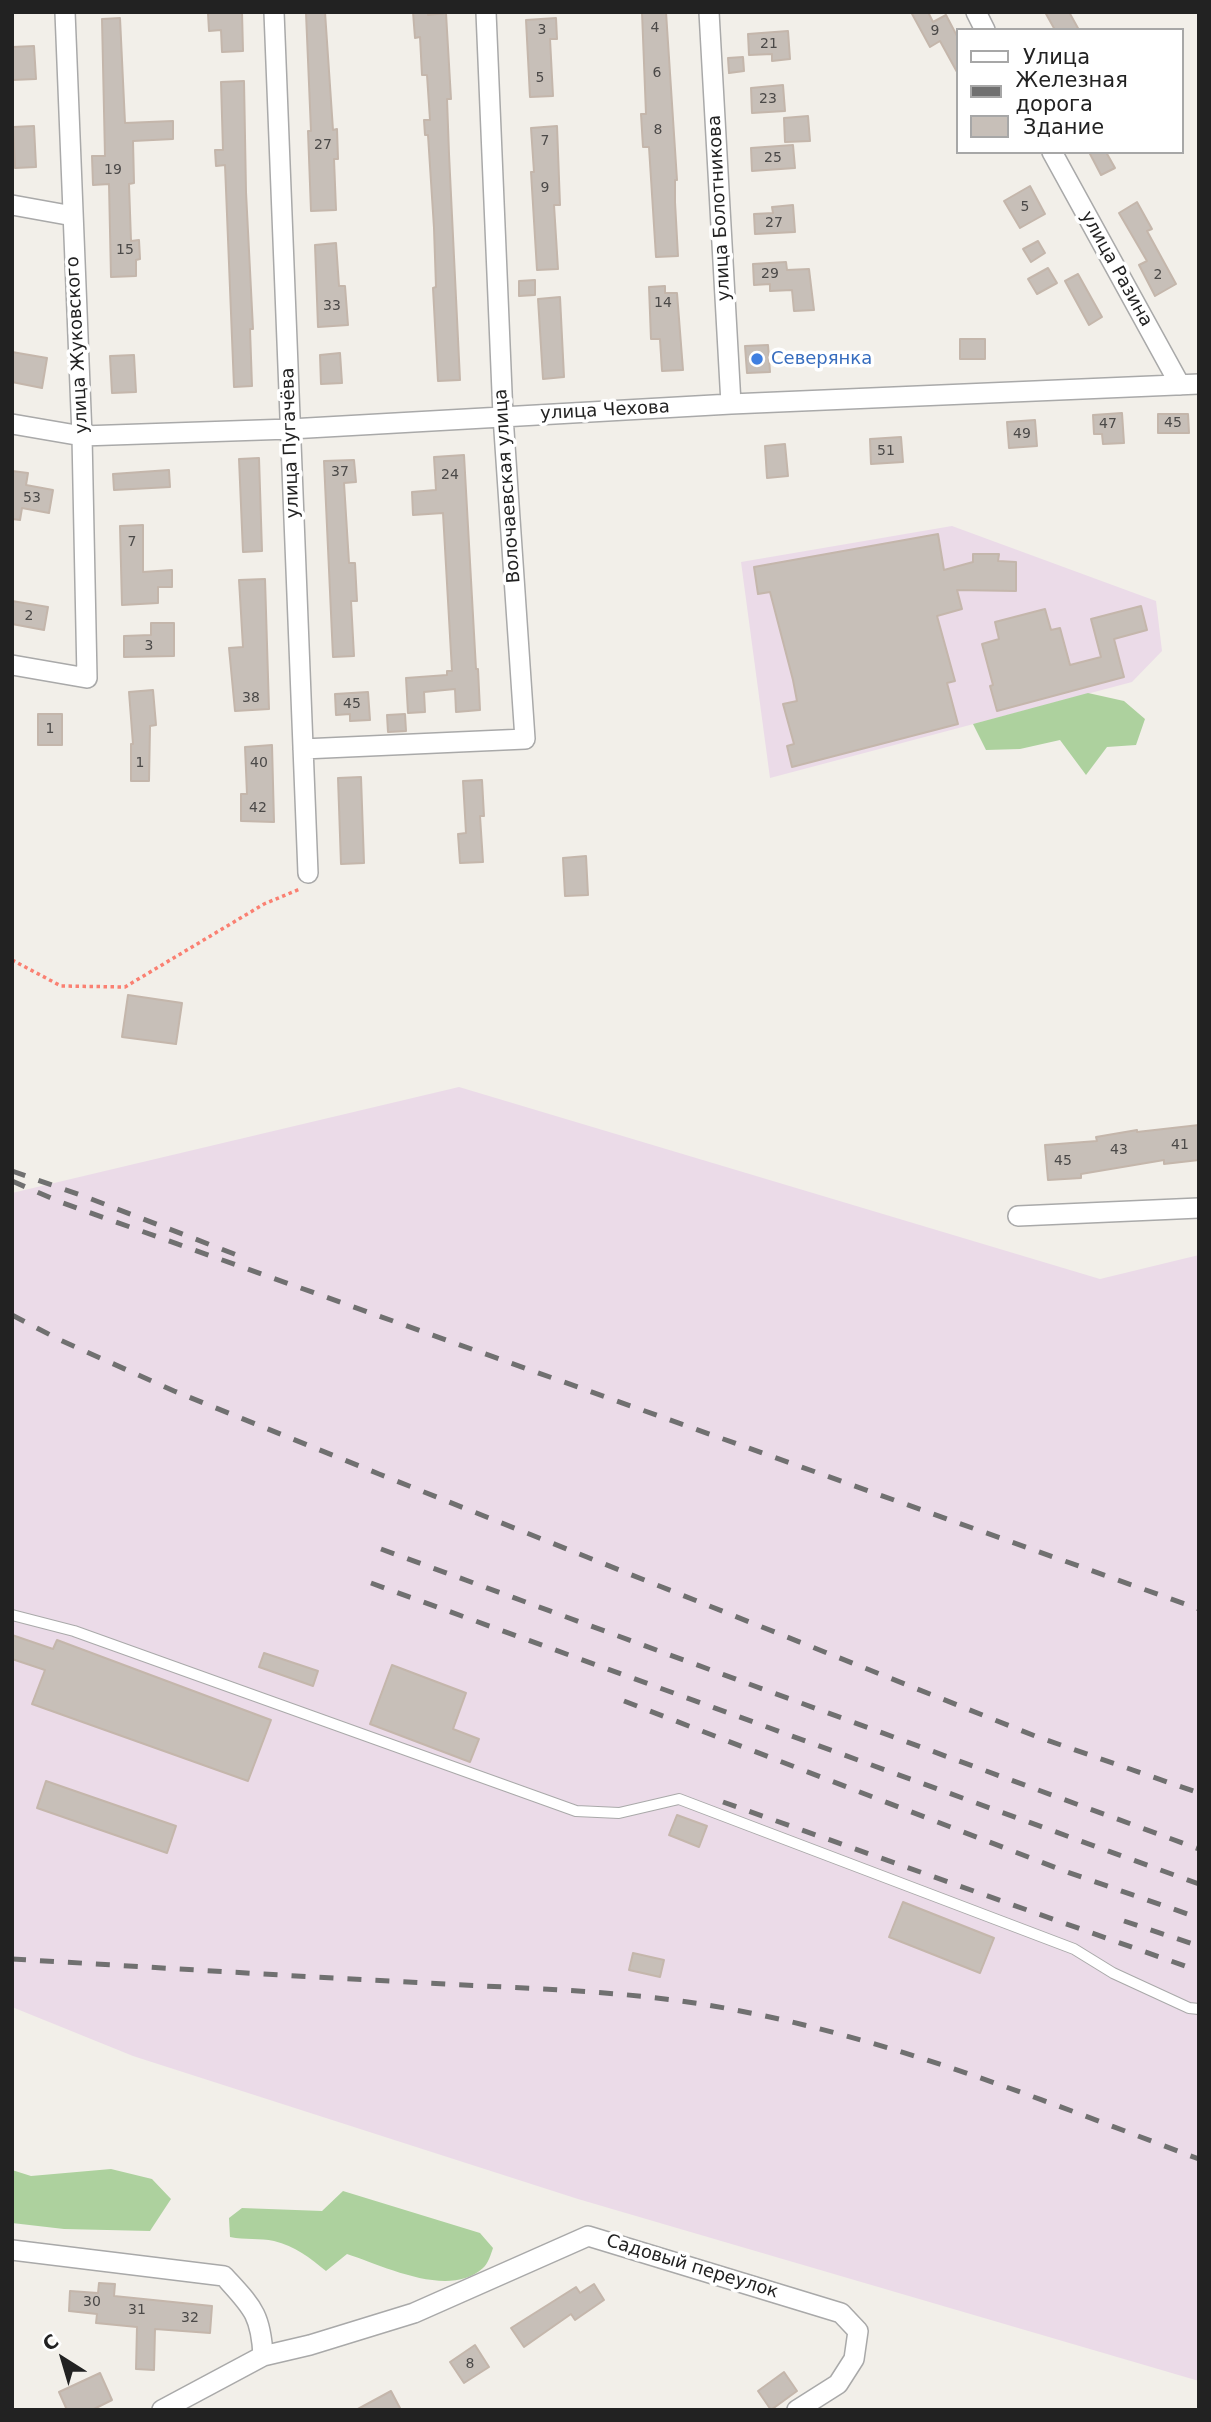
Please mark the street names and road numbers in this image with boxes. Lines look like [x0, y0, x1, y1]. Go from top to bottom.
street label: улица Болотникова [704, 114, 736, 302]
street label: улица Разина [1075, 207, 1157, 331]
street label: улица Жуковского [63, 256, 93, 434]
street label: улица Пугачёва [278, 367, 304, 519]
street label: Волочаевская улица [490, 388, 526, 584]
street label: улица Чехова [540, 397, 670, 425]
street label: Садовый переулок [603, 2231, 781, 2303]

